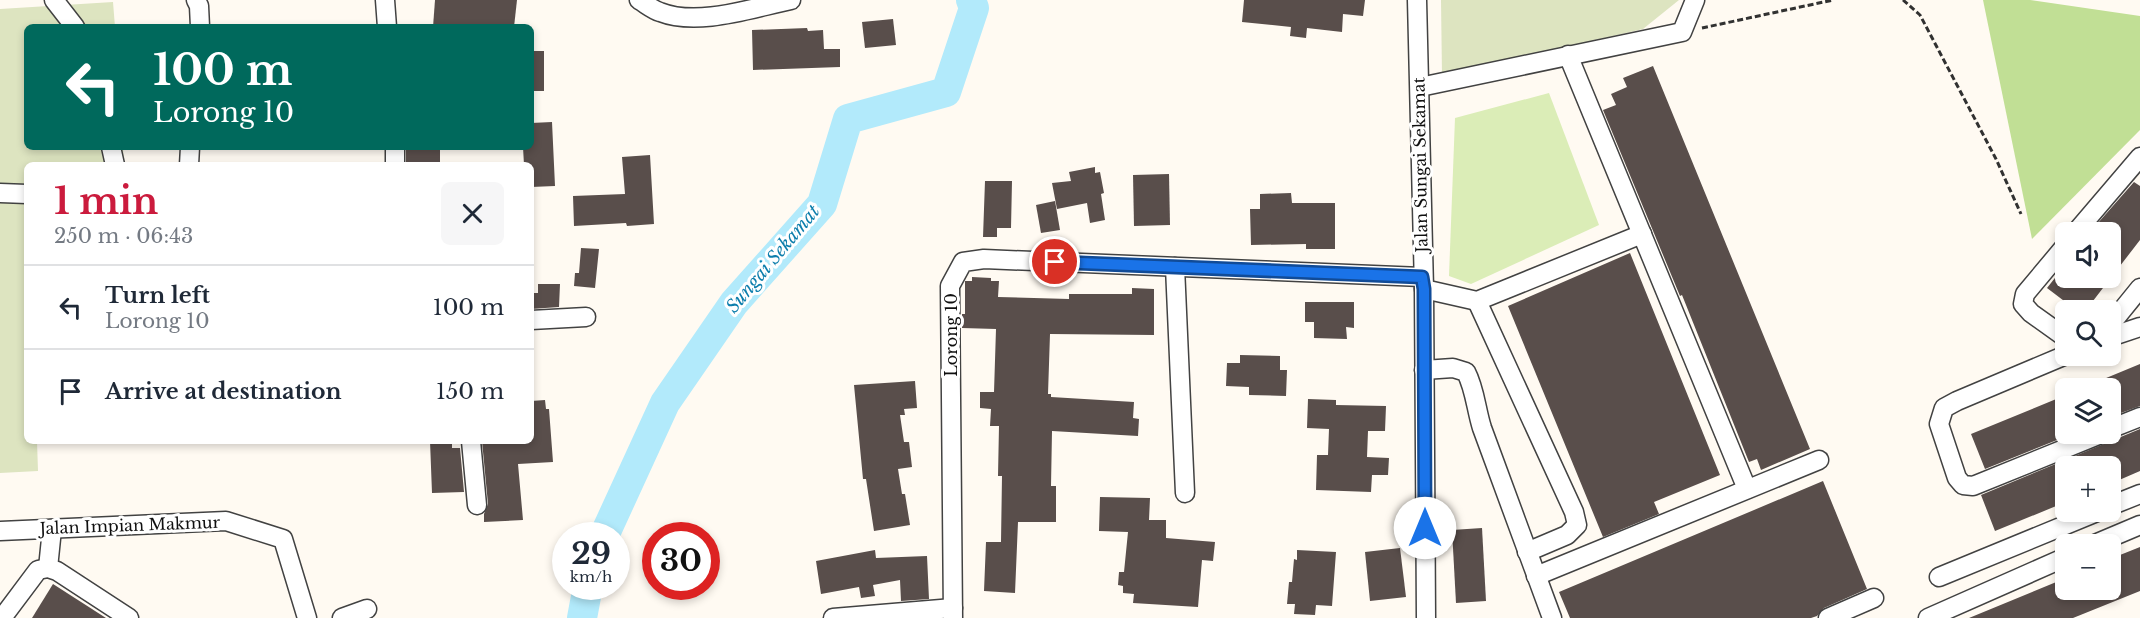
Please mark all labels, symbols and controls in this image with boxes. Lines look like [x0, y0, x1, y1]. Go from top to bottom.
text: 100 m [153, 44, 292, 96]
icon: left [54, 48, 132, 126]
street label: Jalan Sungai Sekamat [1408, 77, 1432, 255]
text: Lorong 10 [153, 96, 294, 129]
text: 1 min [54, 179, 158, 224]
button: close [441, 182, 504, 245]
water label: Sungai Sekamat [721, 200, 825, 317]
map controls [2055, 222, 2121, 600]
button: sound [2055, 222, 2121, 288]
text: 250 m · 06:43 [54, 224, 193, 248]
pin [1029, 236, 1080, 287]
icon: arrive [1038, 245, 1071, 278]
text: Turn left [105, 282, 210, 309]
icon: left [54, 291, 87, 324]
street label: Lorong 10 [941, 293, 961, 377]
text: 100 m [433, 294, 504, 321]
button: search [2055, 300, 2121, 366]
text: Lorong 10 [105, 309, 210, 333]
icon: arrive [54, 375, 87, 408]
text: Arrive at destination [105, 378, 342, 405]
text: 150 m [436, 378, 504, 405]
button: layers [2055, 378, 2121, 444]
button: + [2055, 456, 2121, 522]
position arrow [1393, 496, 1457, 560]
street label: Jalan Impian Makmur [37, 512, 221, 538]
speed limit sign: 30 [642, 522, 720, 600]
button: − [2055, 534, 2121, 600]
text: 29 [571, 535, 611, 572]
text: km/h [570, 567, 612, 586]

